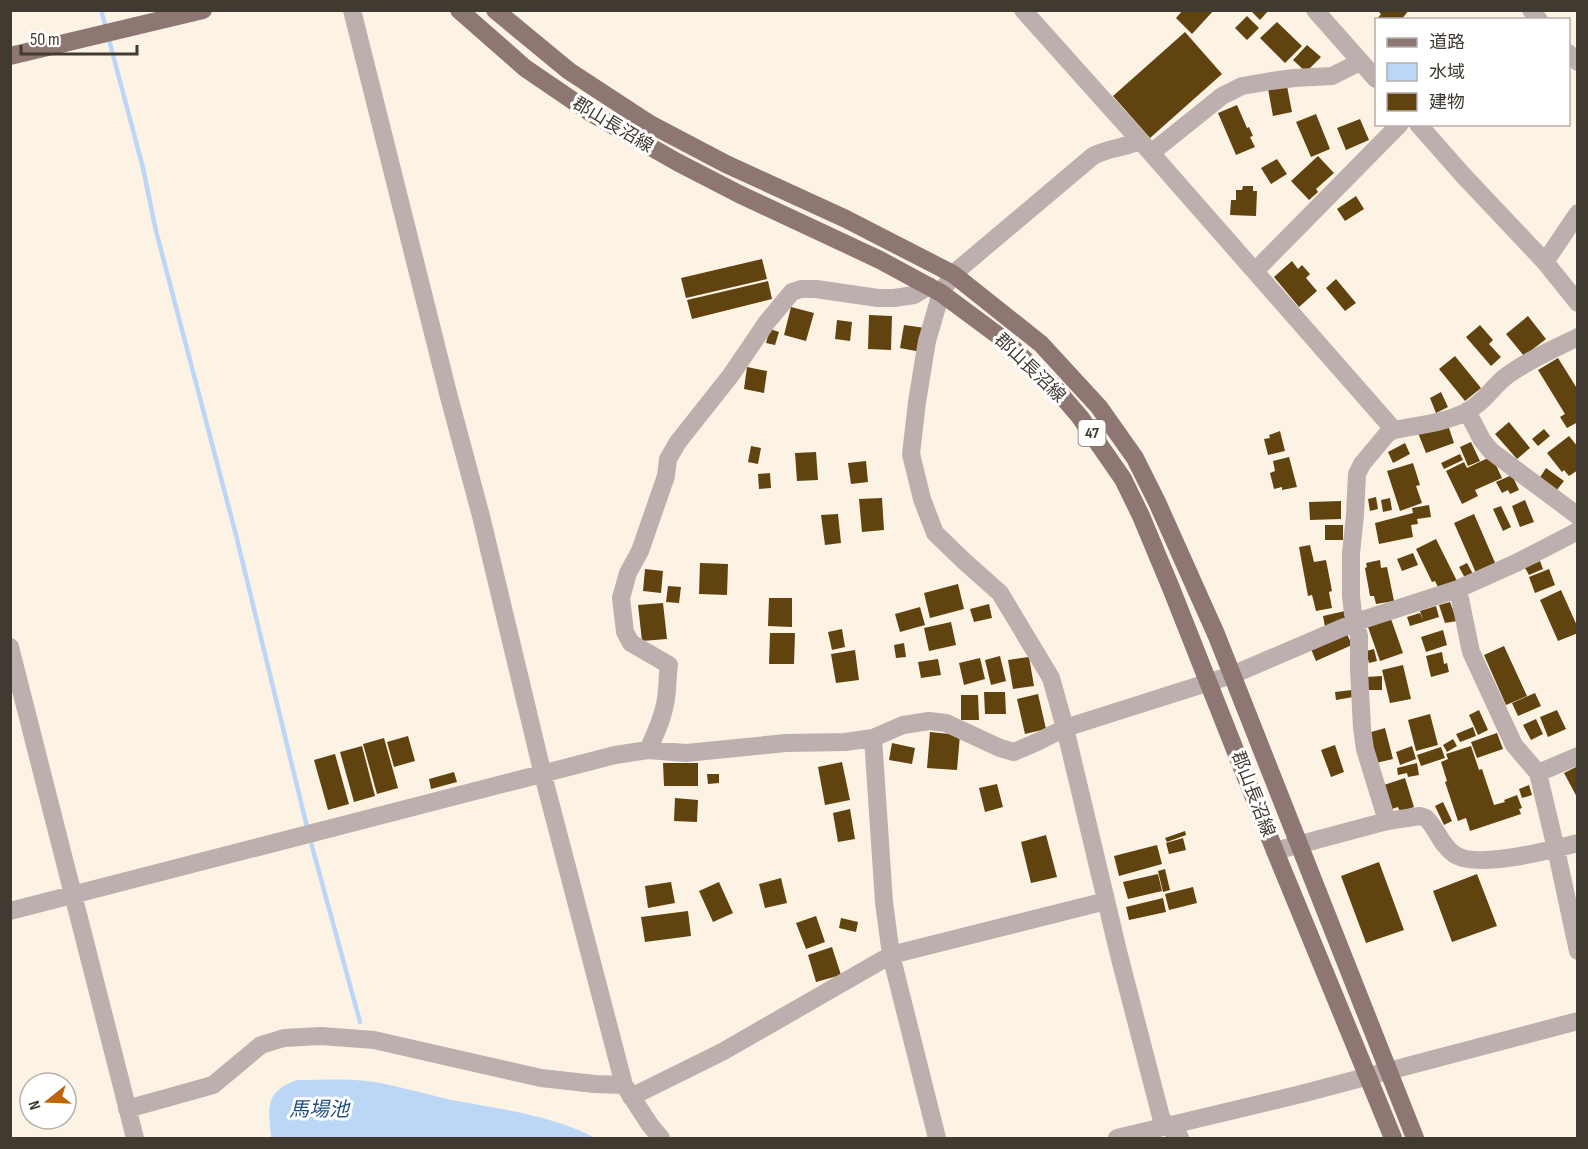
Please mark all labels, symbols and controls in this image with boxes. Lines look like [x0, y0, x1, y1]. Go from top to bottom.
scale bar [21, 18, 136, 56]
legend [1375, 18, 1570, 126]
text: 50 m [30, 29, 60, 50]
text: 道路 [1429, 32, 1465, 53]
text: 水域 [1429, 62, 1465, 83]
text: 建物 [1429, 92, 1465, 113]
street label: 郡山長沼線 [569, 93, 657, 157]
street label: 郡山長沼線 [990, 329, 1070, 407]
road number: 47 [1078, 420, 1106, 446]
street label: 郡山長沼線 [1227, 748, 1279, 840]
north arrow [18, 1071, 78, 1131]
text: N [25, 1098, 46, 1112]
water label: 馬場池 [289, 1098, 351, 1122]

